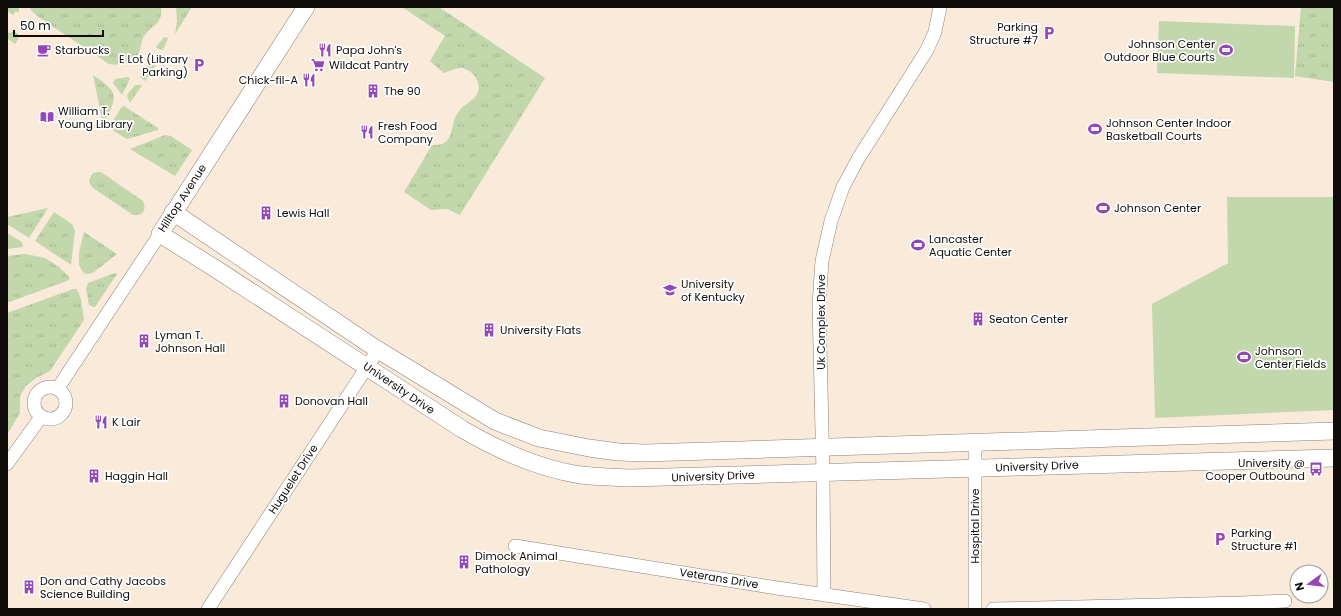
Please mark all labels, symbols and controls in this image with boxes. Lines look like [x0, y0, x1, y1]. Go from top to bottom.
scale bar [14, 12, 103, 38]
text: 50 m [20, 17, 51, 34]
place label: Parking Structure #7 [970, 19, 1038, 48]
parking icon: Parking Structure #7 [1041, 25, 1057, 41]
place label: Johnson Center Outdoor Blue Courts [1104, 36, 1215, 65]
cafe icon: Starbucks [36, 42, 52, 58]
place label: Starbucks [55, 42, 110, 58]
restaurant icon: Papa John's [317, 42, 333, 58]
place label: Papa John's [336, 42, 402, 58]
sports icon: Johnson Center Outdoor Blue Courts [1218, 42, 1234, 58]
place label: E Lot (Library Parking) [119, 51, 189, 80]
parking icon: E Lot (Library Parking) [191, 57, 207, 73]
supermarket icon: Wildcat Pantry [310, 57, 326, 73]
place label: Wildcat Pantry [329, 57, 410, 73]
place label: Chick-fil-A [239, 72, 299, 88]
restaurant icon: Chick-fil-A [301, 72, 317, 88]
building icon: The 90 [365, 83, 381, 99]
place label: The 90 [384, 83, 421, 99]
place label: William T. Young Library [58, 103, 133, 132]
library icon: William T. Young Library [39, 109, 55, 125]
place label: Johnson Center Indoor Basketball Courts [1106, 115, 1231, 144]
place label: Fresh Food Company [378, 118, 437, 147]
sports icon: Johnson Center Indoor Basketball Courts [1087, 121, 1103, 137]
restaurant icon: Fresh Food Company [359, 124, 375, 140]
street label: Hilltop Avenue [154, 161, 210, 235]
sports icon: Johnson Center [1095, 200, 1111, 216]
place label: Johnson Center [1114, 200, 1201, 216]
building icon: Lewis Hall [258, 205, 274, 221]
place label: Lewis Hall [277, 205, 329, 221]
place label: Lancaster Aquatic Center [929, 231, 1012, 260]
sports icon: Lancaster Aquatic Center [910, 237, 926, 253]
street label: Uk Complex Drive [813, 274, 829, 370]
place label: University of Kentucky [681, 276, 745, 305]
school or university icon: University of Kentucky [662, 282, 678, 298]
building icon: Seaton Center [970, 311, 986, 327]
place label: Seaton Center [989, 311, 1068, 327]
building icon: University Flats [481, 322, 497, 338]
place label: University Flats [500, 322, 582, 338]
place label: Lyman T. Johnson Hall [155, 327, 225, 356]
building icon: Lyman T. Johnson Hall [136, 333, 152, 349]
place label: Johnson Center Fields [1255, 343, 1326, 372]
sports icon: Johnson Center Fields [1236, 349, 1252, 365]
street label: University Drive [360, 358, 438, 418]
building icon: Donovan Hall [276, 393, 292, 409]
place label: Donovan Hall [295, 393, 368, 409]
restaurant icon: K Lair [93, 414, 109, 430]
place label: K Lair [112, 414, 141, 430]
street label: Huguelet Drive [265, 441, 322, 517]
place label: University @ Cooper Outbound [1205, 455, 1305, 484]
street label: University Drive [995, 457, 1079, 475]
bus stop icon: University @ Cooper Outbound [1308, 461, 1324, 477]
street label: University Drive [671, 467, 755, 485]
building icon: Haggin Hall [86, 468, 102, 484]
place label: Haggin Hall [105, 468, 168, 484]
street label: Hospital Drive [967, 488, 983, 564]
place label: Parking Structure #1 [1231, 525, 1297, 554]
parking icon: Parking Structure #1 [1212, 531, 1228, 547]
place label: Dimock Animal Pathology [475, 548, 558, 577]
building icon: Dimock Animal Pathology [456, 554, 472, 570]
street label: Veterans Drive [678, 564, 760, 592]
north arrow [1289, 564, 1329, 604]
place label: Don and Cathy Jacobs Science Building [40, 573, 166, 602]
building icon: Don and Cathy Jacobs Science Building [21, 579, 37, 595]
text: N [1291, 581, 1308, 593]

